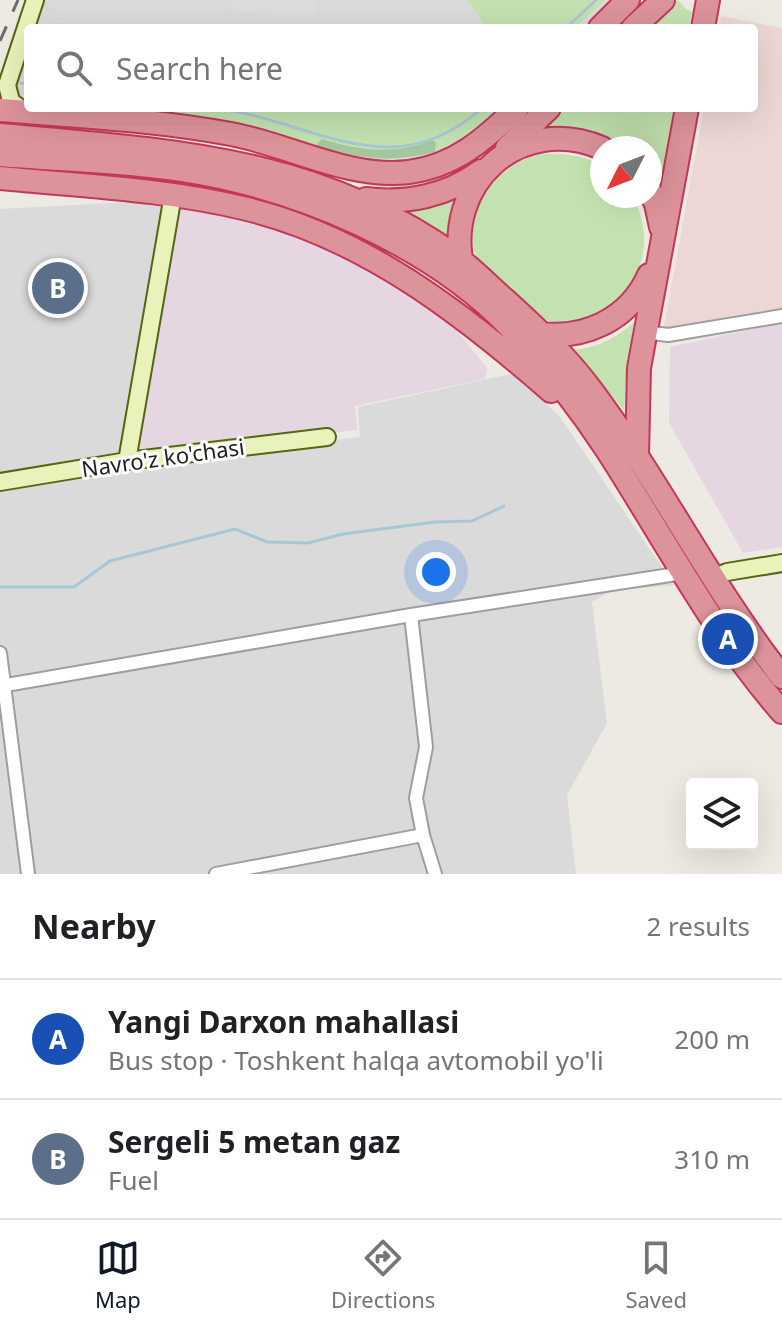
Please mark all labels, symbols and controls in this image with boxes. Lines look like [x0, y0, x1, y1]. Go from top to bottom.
search box [24, 24, 758, 112]
icon: search [52, 46, 96, 90]
text: Search here [116, 48, 283, 89]
north arrow [590, 136, 662, 208]
pin: B [32, 258, 84, 318]
street label: Navro'z ko'chasi [79, 431, 246, 483]
your location [416, 552, 456, 592]
pin: A [702, 609, 754, 669]
map controls [686, 778, 758, 850]
button: layers [686, 778, 758, 850]
text: Nearby [32, 903, 156, 949]
text: 2 results [646, 908, 750, 944]
text: Yangi Darxon mahallasi [108, 1001, 459, 1042]
text: A [49, 1021, 67, 1057]
text: 200 m [674, 1021, 750, 1057]
text: Bus stop · Toshkent halqa avtomobil yo'li [108, 1042, 604, 1078]
text: Sergeli 5 metan gaz [108, 1121, 400, 1162]
text: B [49, 1141, 67, 1177]
text: 310 m [674, 1141, 750, 1177]
text: Fuel [108, 1162, 159, 1198]
tab: Map [95, 1236, 141, 1314]
tab: Directions [331, 1236, 435, 1314]
tab: Saved [625, 1236, 687, 1314]

